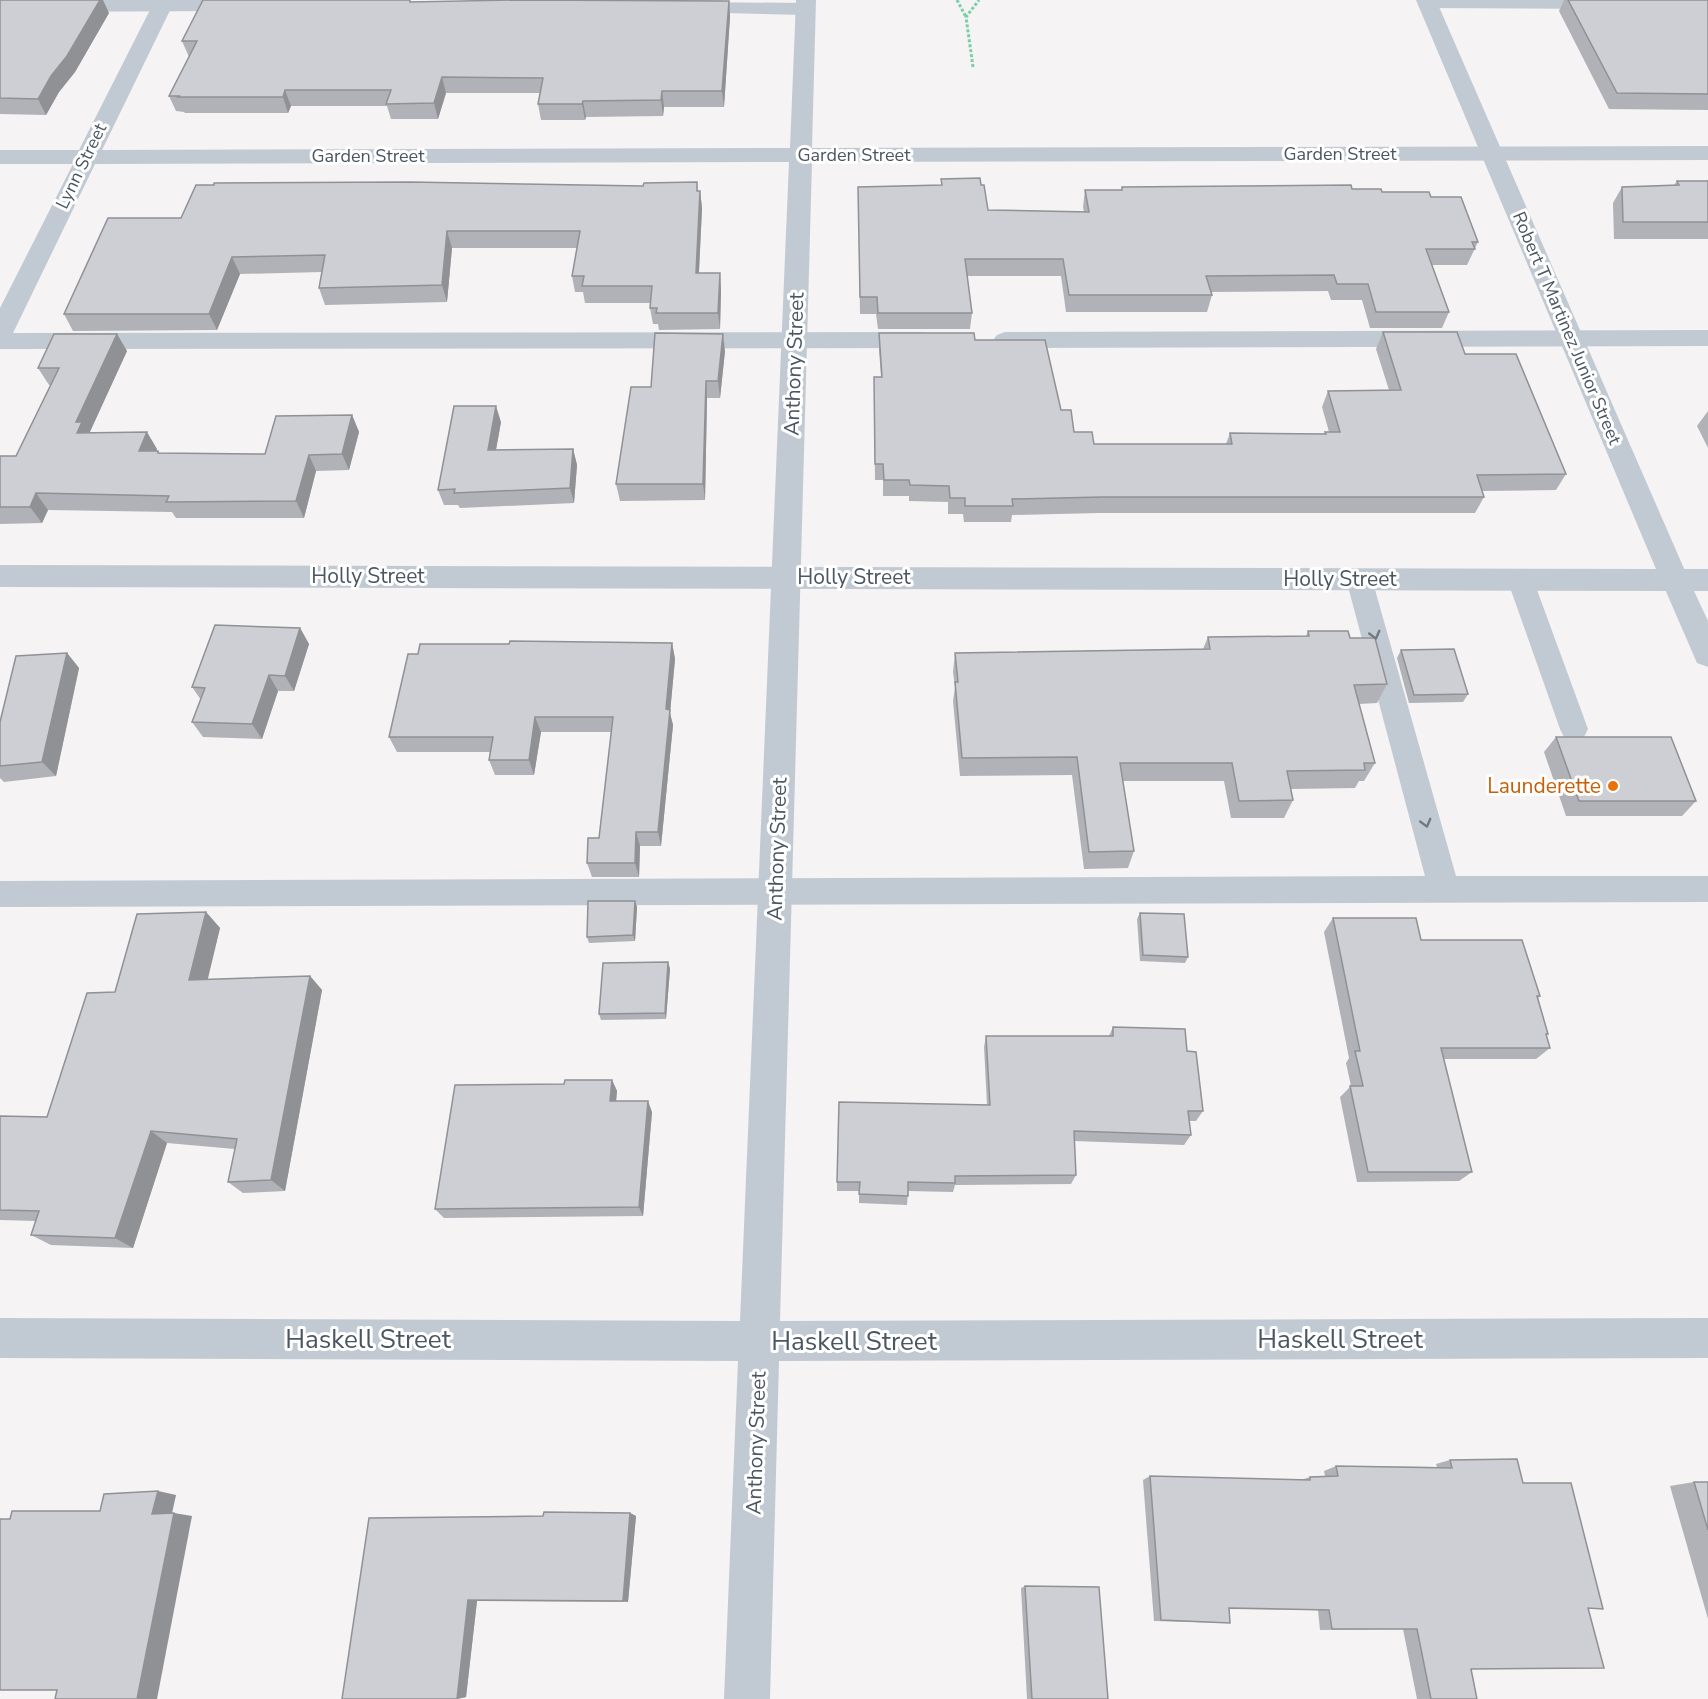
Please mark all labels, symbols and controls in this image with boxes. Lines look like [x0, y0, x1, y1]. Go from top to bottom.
street label: Lynn Street [50, 119, 112, 213]
street label: Garden Street [1284, 142, 1397, 166]
street label: Garden Street [798, 143, 911, 167]
street label: Garden Street [312, 144, 425, 168]
street label: Robert T Martinez Junior Street [1507, 208, 1627, 449]
street label: Anthony Street [778, 291, 811, 436]
street label: Holly Street [311, 562, 425, 590]
street label: Holly Street [797, 563, 911, 591]
street label: Holly Street [1283, 565, 1397, 593]
one-way arrow [1367, 630, 1380, 640]
place label: Launderette [1487, 772, 1601, 800]
street label: Anthony Street [761, 776, 794, 921]
marker: Launderette [1606, 779, 1620, 793]
one-way arrow [1419, 818, 1431, 828]
street label: Haskell Street [285, 1322, 452, 1357]
street label: Haskell Street [1257, 1322, 1424, 1357]
street label: Haskell Street [771, 1324, 938, 1359]
street label: Anthony Street [740, 1370, 773, 1515]

